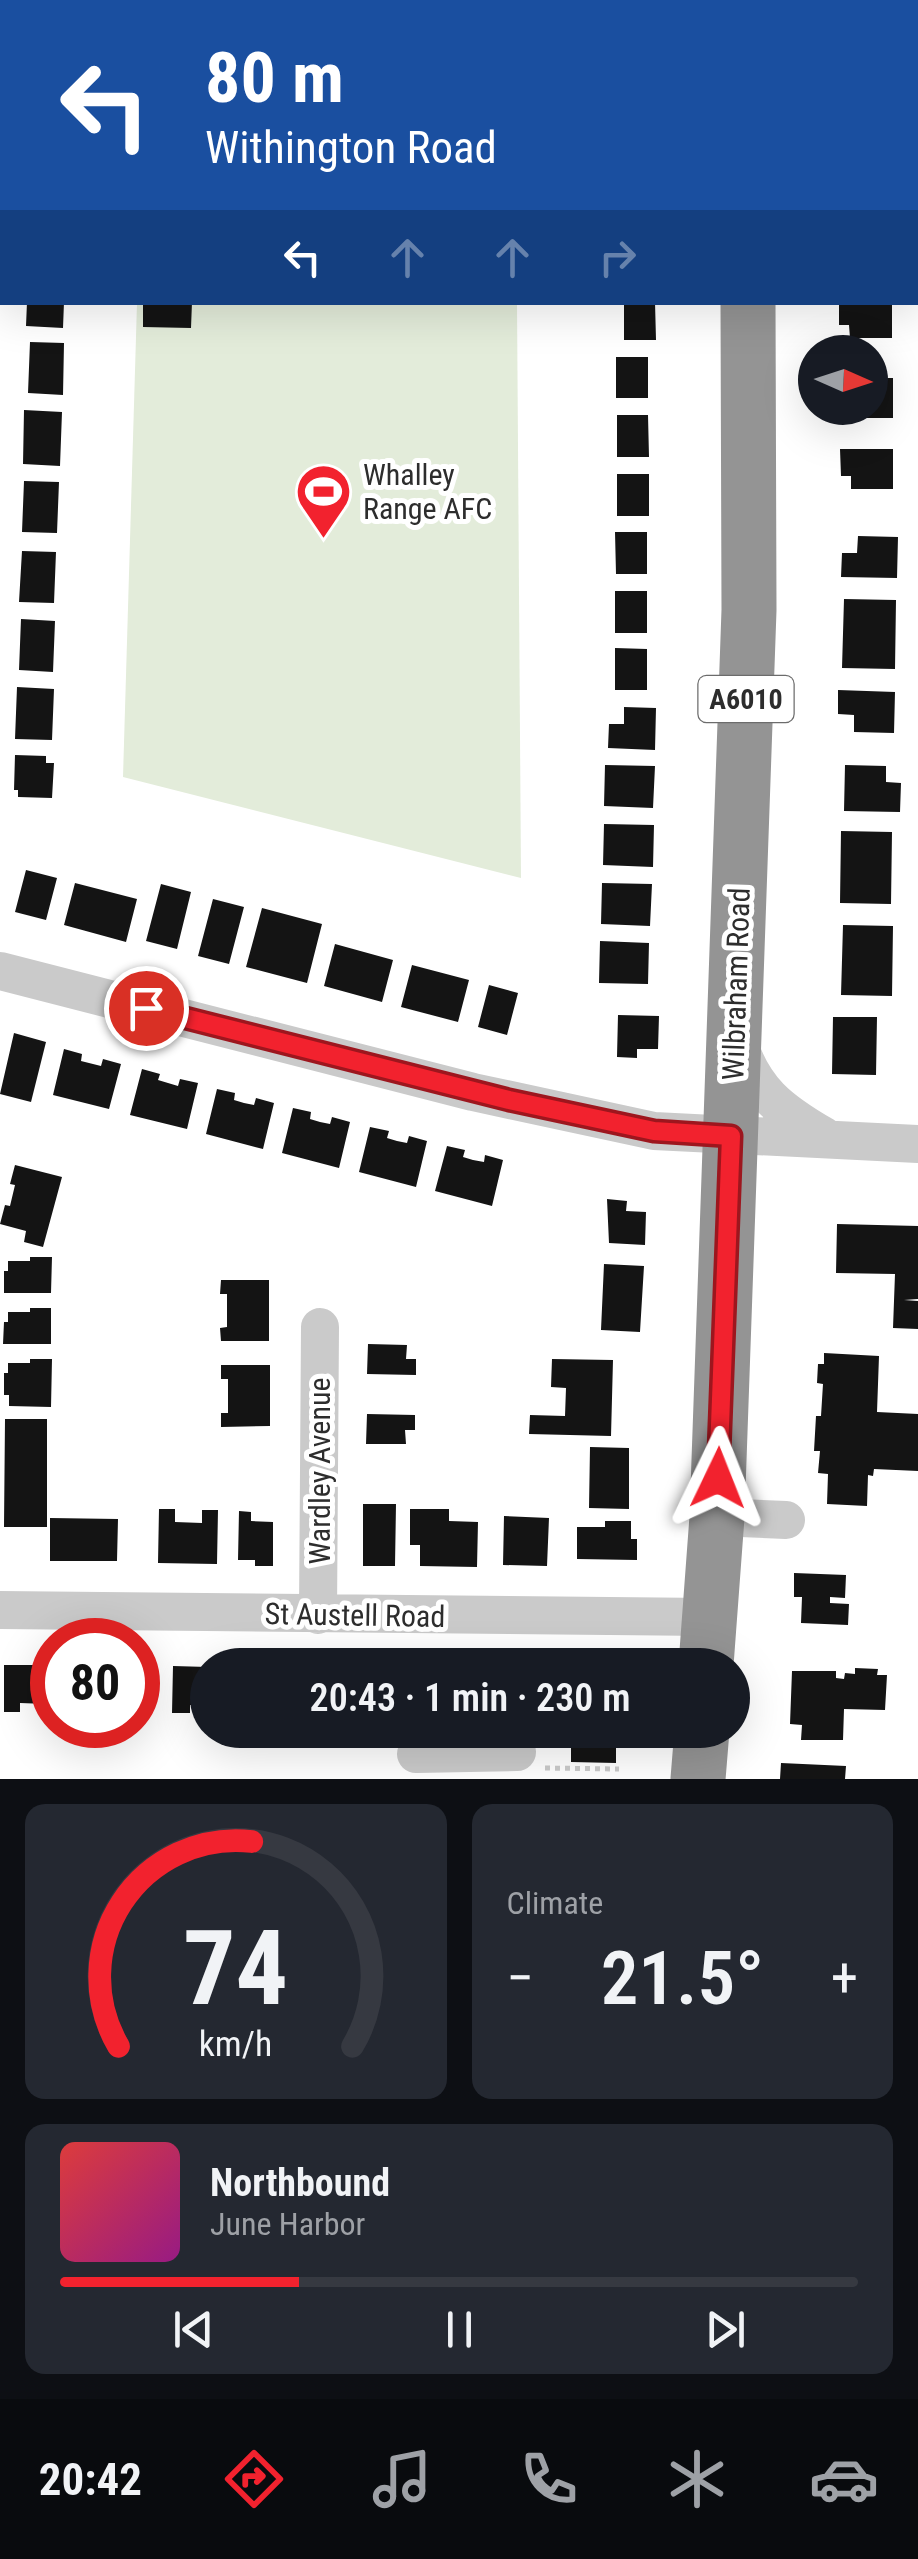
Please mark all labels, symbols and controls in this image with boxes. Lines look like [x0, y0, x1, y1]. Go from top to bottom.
text: 80 m [205, 37, 344, 119]
icon: left [40, 40, 170, 170]
text: Withington Road [205, 121, 497, 174]
icon: left [275, 230, 330, 285]
icon: ahead [380, 230, 435, 285]
icon: ahead [485, 230, 540, 285]
icon: right [590, 230, 645, 285]
north arrow [798, 335, 888, 425]
map controls [798, 335, 888, 425]
place label: Whalley Range AFC [363, 457, 492, 526]
sports icon: Whalley Range AFC [294, 461, 354, 540]
road number: A6010 [698, 676, 794, 722]
street label: Wilbraham Road [715, 887, 757, 1081]
pin [104, 966, 189, 1051]
icon: arrive [119, 981, 174, 1036]
street label: Wardley Avenue [302, 1378, 337, 1565]
position arrow [666, 1426, 770, 1530]
street label: St Austell Road [264, 1596, 446, 1634]
speed limit sign: 80 [30, 1618, 160, 1748]
text: 20:43 · 1 min · 230 m [310, 1676, 630, 1720]
text: Climate [507, 1884, 603, 1922]
text: 74 [183, 1908, 288, 2029]
text: 21.5° [601, 1934, 764, 2022]
text: − [507, 1946, 534, 2010]
text: + [831, 1946, 858, 2010]
text: km/h [199, 2023, 273, 2065]
text: Northbound [210, 2161, 390, 2205]
text: June Harbor [210, 2205, 365, 2243]
icon: previous [166, 2302, 221, 2357]
icon: pause [432, 2302, 487, 2357]
icon: next [698, 2302, 753, 2357]
icon: directions [219, 2444, 289, 2514]
icon: music [367, 2444, 437, 2514]
icon: phone [514, 2444, 584, 2514]
icon: climate [662, 2444, 732, 2514]
icon: car [809, 2444, 879, 2514]
text: 20:42 [39, 2453, 142, 2506]

